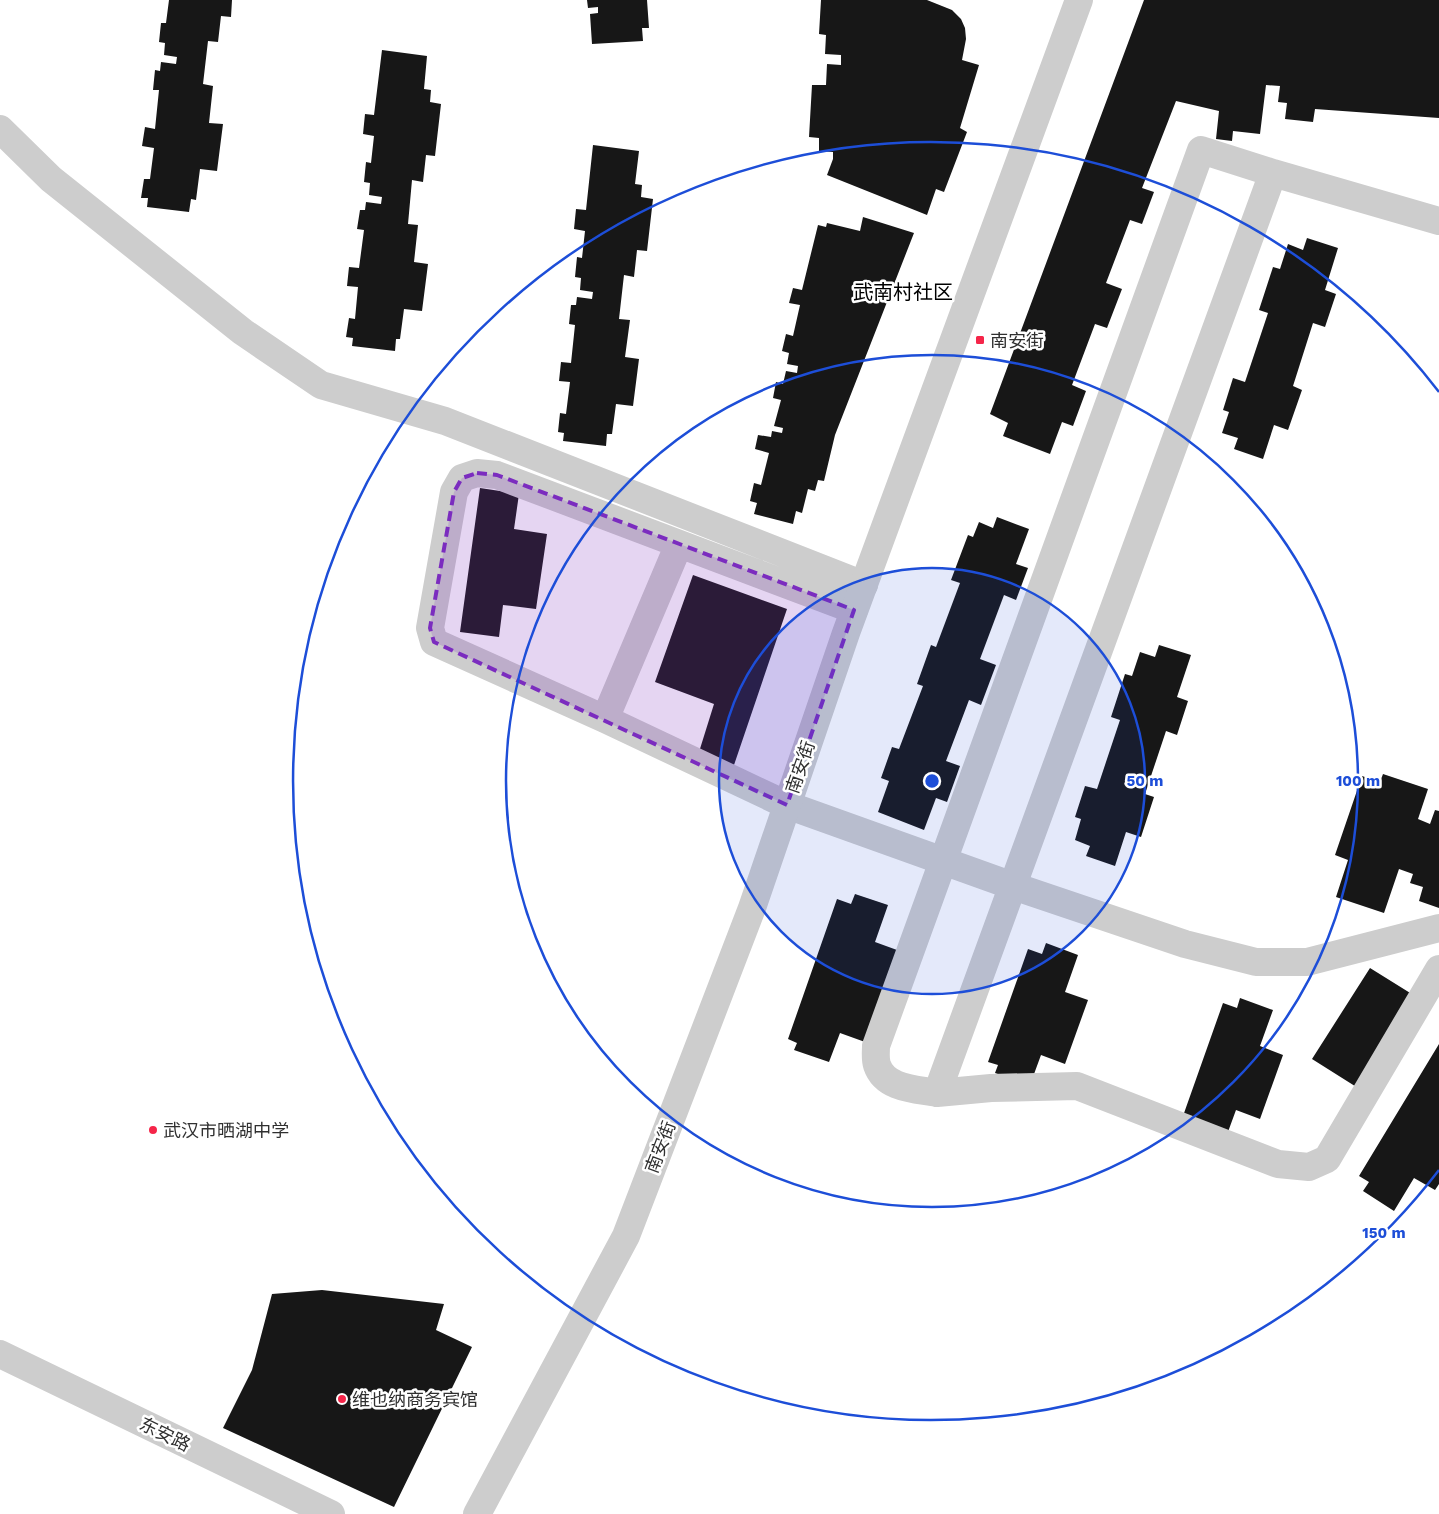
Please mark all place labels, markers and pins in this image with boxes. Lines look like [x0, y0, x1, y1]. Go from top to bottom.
place label: 南安街 [990, 330, 1044, 351]
marker: 南安街 [974, 334, 986, 346]
centre of rings [923, 772, 941, 790]
place label: 武汉市晒湖中学 [163, 1120, 289, 1141]
marker: 武汉市晒湖中学 [147, 1124, 159, 1136]
place label: 维也纳商务宾馆 [352, 1389, 478, 1410]
marker: 维也纳商务宾馆 [336, 1393, 348, 1405]

